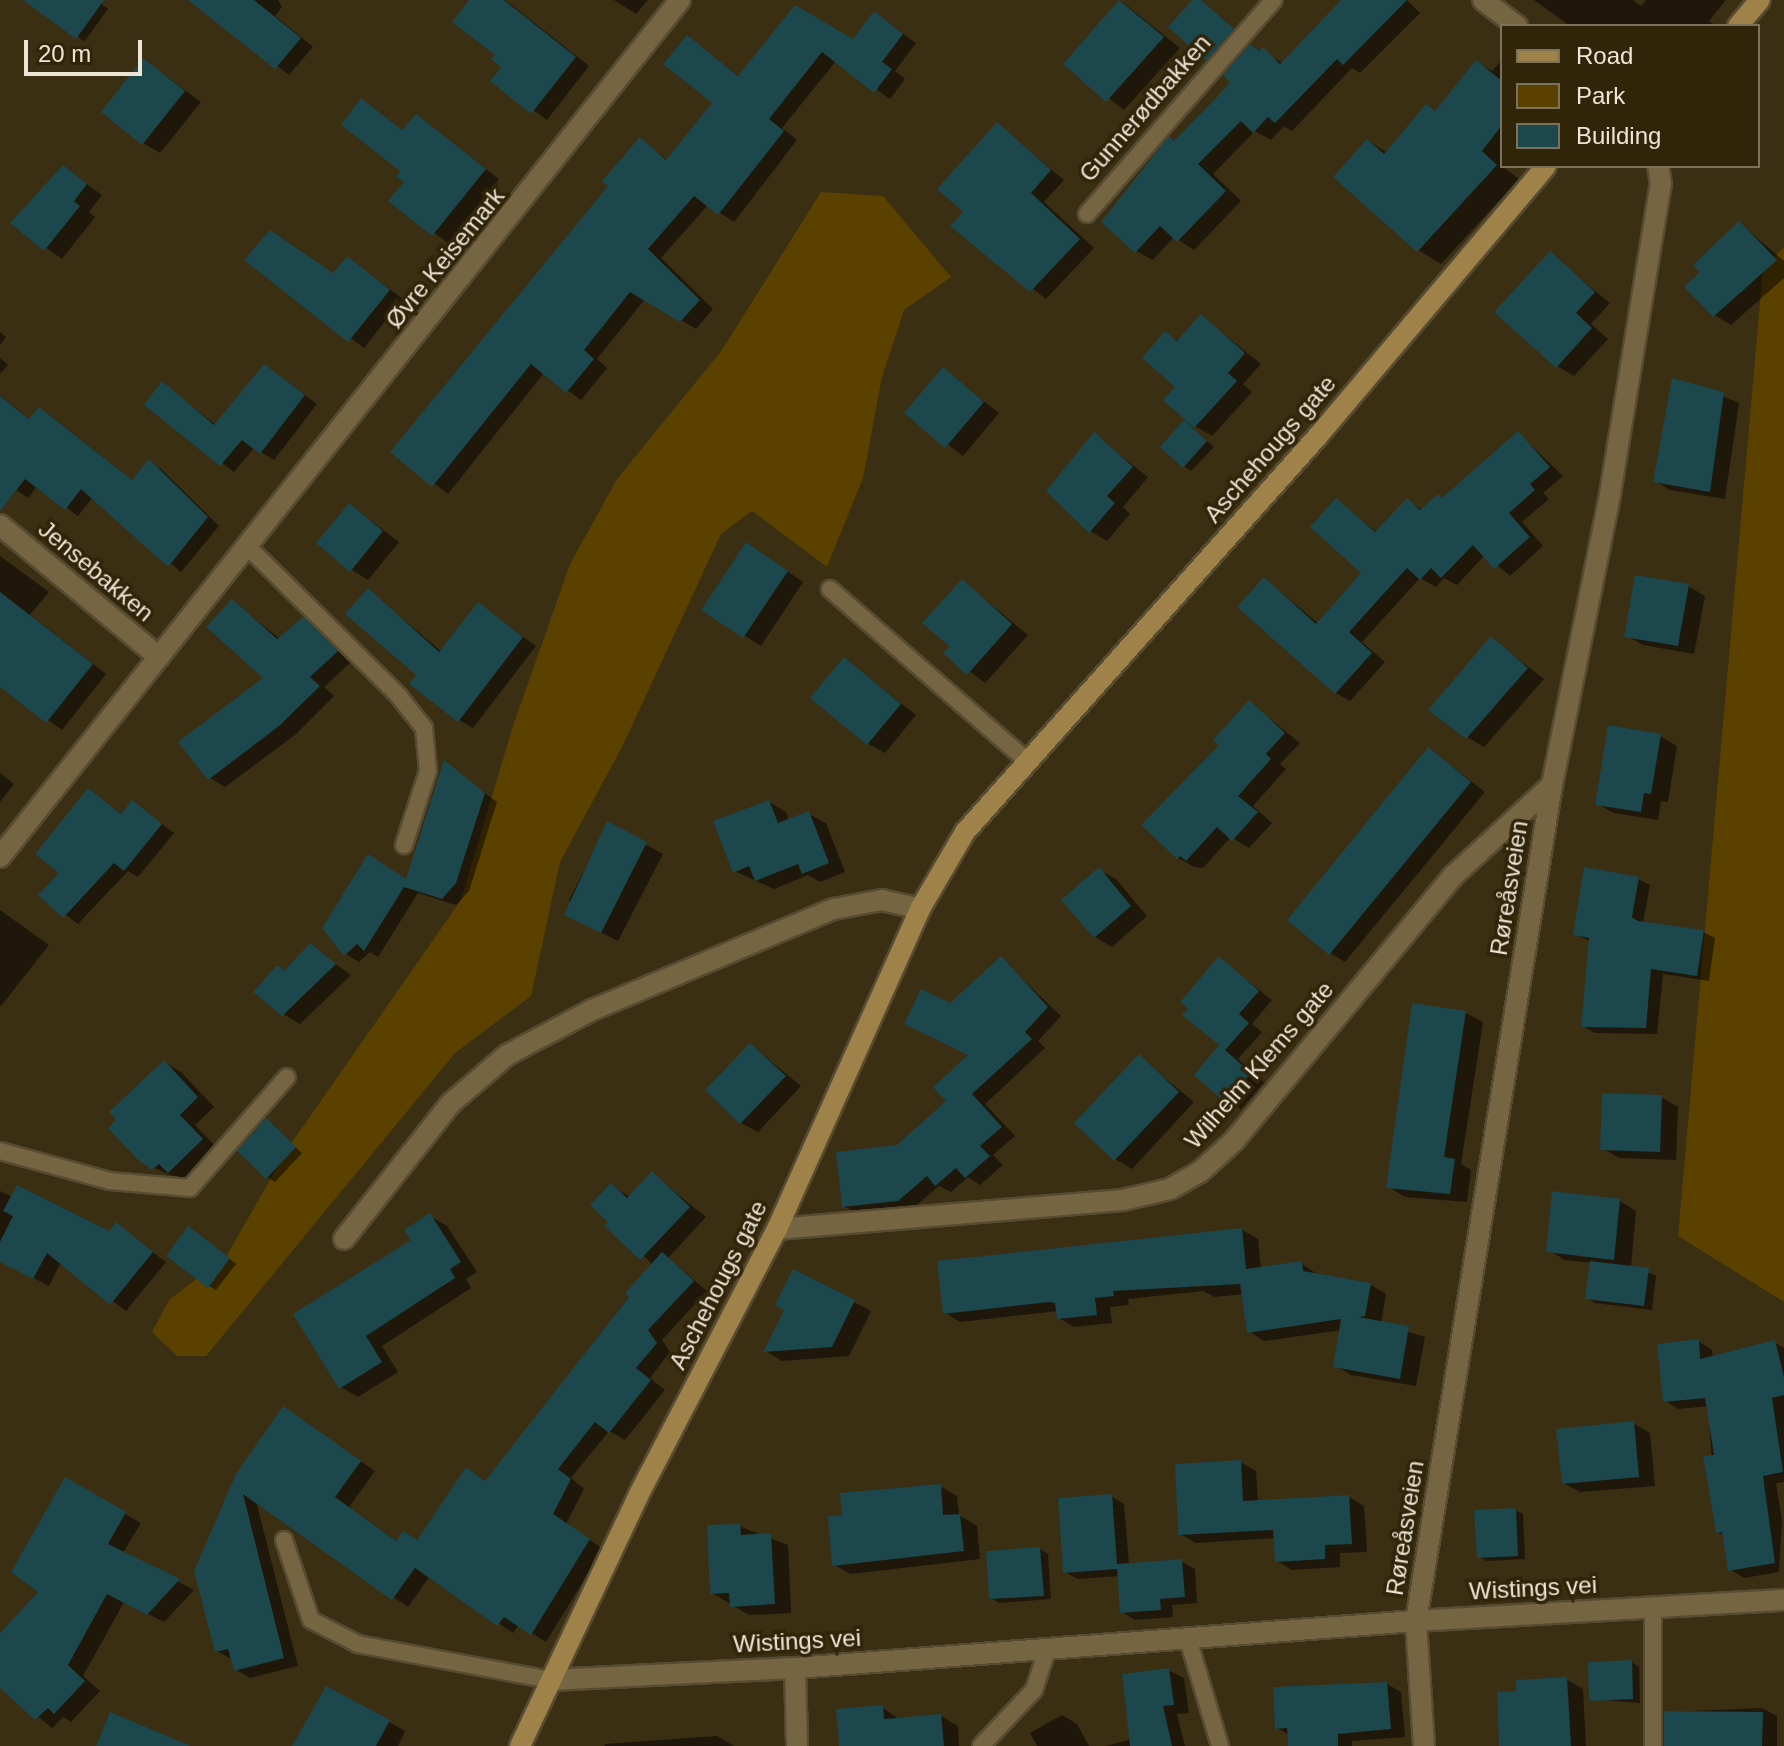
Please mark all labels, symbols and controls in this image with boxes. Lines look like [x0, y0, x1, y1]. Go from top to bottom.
scale bar [28, 24, 146, 74]
legend [1500, 24, 1760, 168]
street label: Gunnerødbakken [1073, 29, 1217, 187]
text: 20 m [38, 40, 91, 67]
text: Road [1576, 42, 1633, 69]
text: Park [1576, 82, 1625, 109]
text: Building [1576, 122, 1661, 149]
street label: Øvre Keisemark [380, 182, 510, 334]
street label: Aschehougs gate [1198, 370, 1342, 528]
street label: Jensebakken [33, 515, 159, 627]
street label: Røreåsveien [1484, 819, 1534, 957]
street label: Wilhelm Klems gate [1179, 976, 1339, 1154]
street label: Aschehougs gate [663, 1196, 773, 1374]
street label: Røreåsveien [1380, 1459, 1430, 1597]
street label: Wistings vei [1468, 1570, 1598, 1606]
street label: Wistings vei [732, 1623, 862, 1659]

